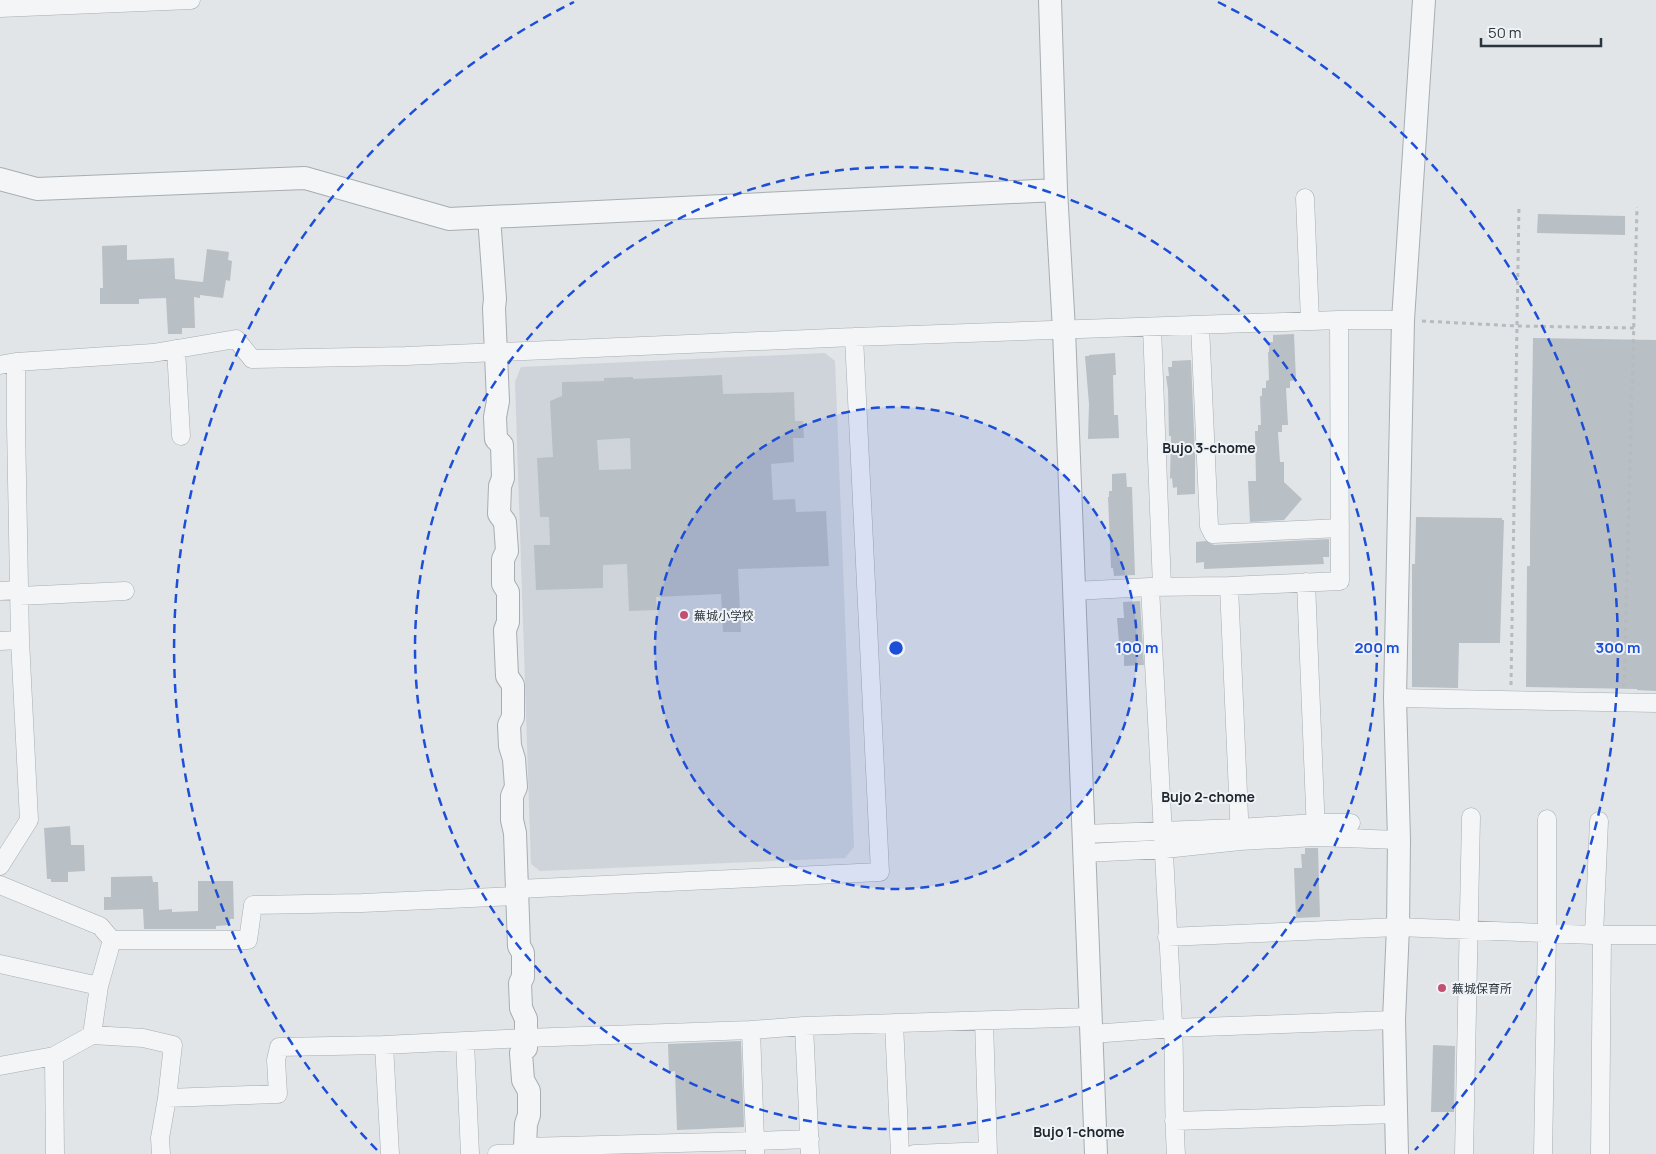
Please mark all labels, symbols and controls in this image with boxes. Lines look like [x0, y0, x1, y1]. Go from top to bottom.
scale bar [1481, 15, 1601, 47]
text: 50 m [1488, 22, 1522, 43]
district label: Bujo 3-chome [1162, 438, 1256, 457]
place label: 蕪城小学校 [694, 607, 754, 624]
marker: 蕪城小学校 [678, 609, 690, 621]
text: 100 m [1116, 637, 1158, 658]
text: 200 m [1354, 637, 1400, 658]
text: 300 m [1596, 637, 1640, 658]
centre of rings [887, 639, 905, 657]
district label: Bujo 2-chome [1161, 787, 1255, 806]
place label: 蕪城保育所 [1452, 980, 1512, 997]
marker: 蕪城保育所 [1436, 982, 1448, 994]
district label: Bujo 1-chome [1033, 1122, 1125, 1141]

